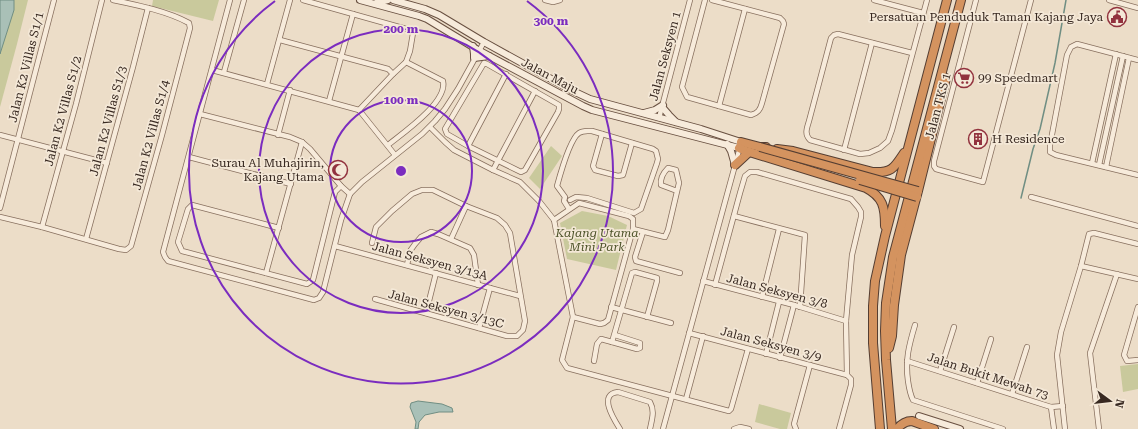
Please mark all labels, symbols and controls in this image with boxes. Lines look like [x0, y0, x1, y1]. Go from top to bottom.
public building icon: Persatuan Penduduk Taman Kajang Jaya [1106, 6, 1128, 28]
street label: Jalan Seksyen 1 [646, 9, 684, 102]
street label: Jalan K2 Villas S1/1 [6, 10, 47, 124]
place label: Persatuan Penduduk Taman Kajang Jaya [869, 10, 1103, 24]
text: 300 m [534, 14, 569, 28]
text: 200 m [384, 22, 419, 36]
street label: Jalan K2 Villas S1/2 [42, 54, 84, 168]
street label: Jalan Maju [519, 55, 581, 97]
street label: Jalan K2 Villas S1/3 [87, 64, 129, 178]
supermarket icon: 99 Speedmart [953, 67, 975, 89]
street label: Jalan TKS 1 [922, 71, 954, 141]
place label: 99 Speedmart [978, 71, 1058, 85]
street label: Jalan K2 Villas S1/4 [130, 78, 172, 192]
text: 100 m [384, 93, 419, 107]
building icon: H Residence [967, 128, 989, 150]
place label: H Residence [992, 132, 1065, 146]
place label: Surau Al Muhajirin, Kajang Utama [212, 156, 324, 184]
mosque icon: Surau Al Muhajirin, Kajang Utama [327, 159, 349, 181]
centre of rings [394, 164, 408, 178]
park label: Kajang Utama Mini Park [554, 226, 639, 254]
street label: Jalan Seksyen 3/13A [371, 239, 490, 283]
street label: Jalan Seksyen 3/8 [725, 271, 829, 311]
street label: Jalan Seksyen 3/13C [387, 287, 506, 331]
street label: Jalan Seksyen 3/9 [719, 324, 823, 364]
street label: Jalan Bukit Mewah 73 [926, 350, 1051, 402]
north arrow [1090, 381, 1130, 421]
text: N [1112, 398, 1127, 410]

